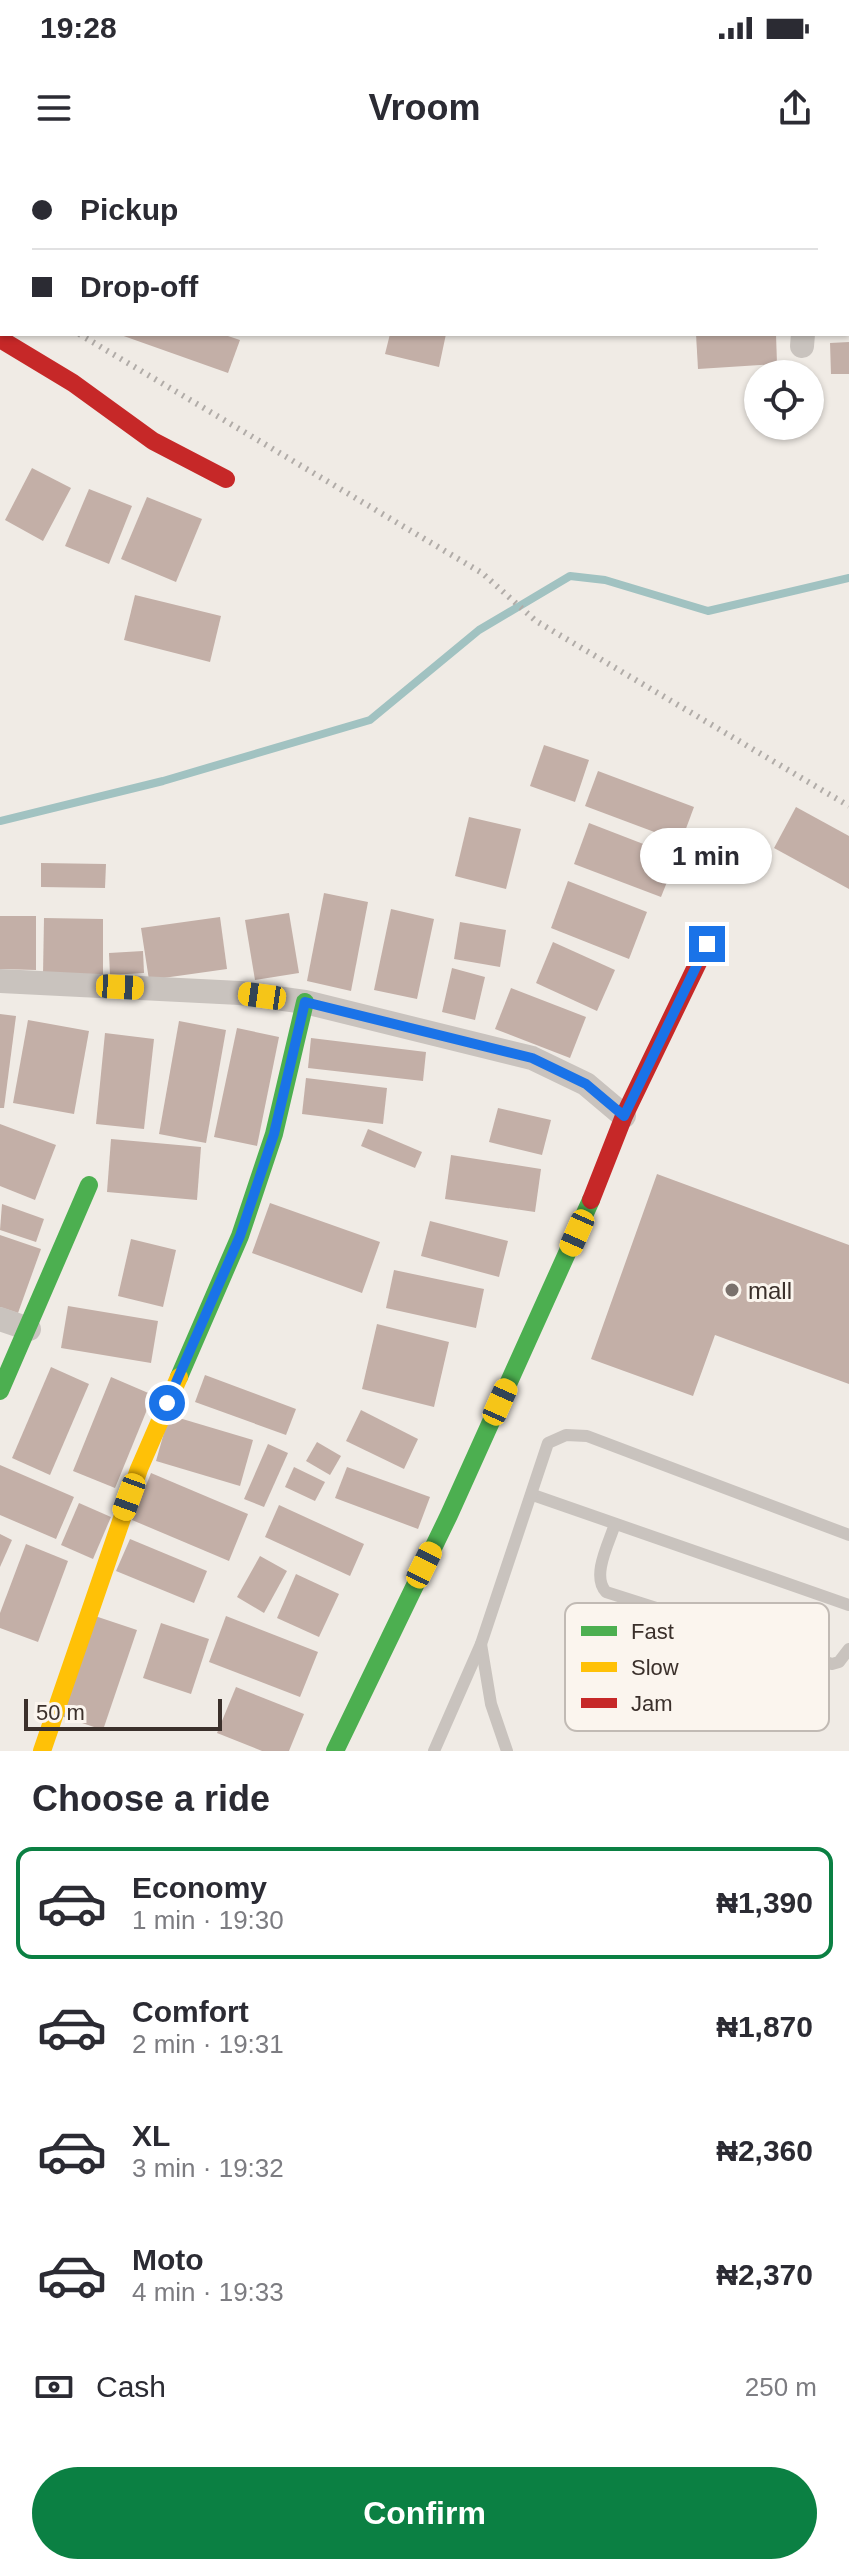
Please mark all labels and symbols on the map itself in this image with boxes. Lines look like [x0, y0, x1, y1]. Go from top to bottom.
callout: 1 min [641, 828, 773, 884]
route end [689, 926, 725, 962]
car [95, 974, 145, 1000]
car [237, 981, 287, 1011]
car [556, 1206, 598, 1260]
place label: mall [748, 1277, 792, 1304]
marker: mall [723, 1281, 741, 1299]
car [479, 1375, 521, 1429]
route start [149, 1385, 185, 1421]
car [110, 1470, 148, 1524]
car [403, 1538, 445, 1592]
legend [565, 1603, 829, 1731]
text: Fast [631, 1619, 674, 1644]
text: Slow [631, 1655, 679, 1680]
text: Jam [631, 1691, 673, 1716]
scale bar [24, 1695, 222, 1731]

